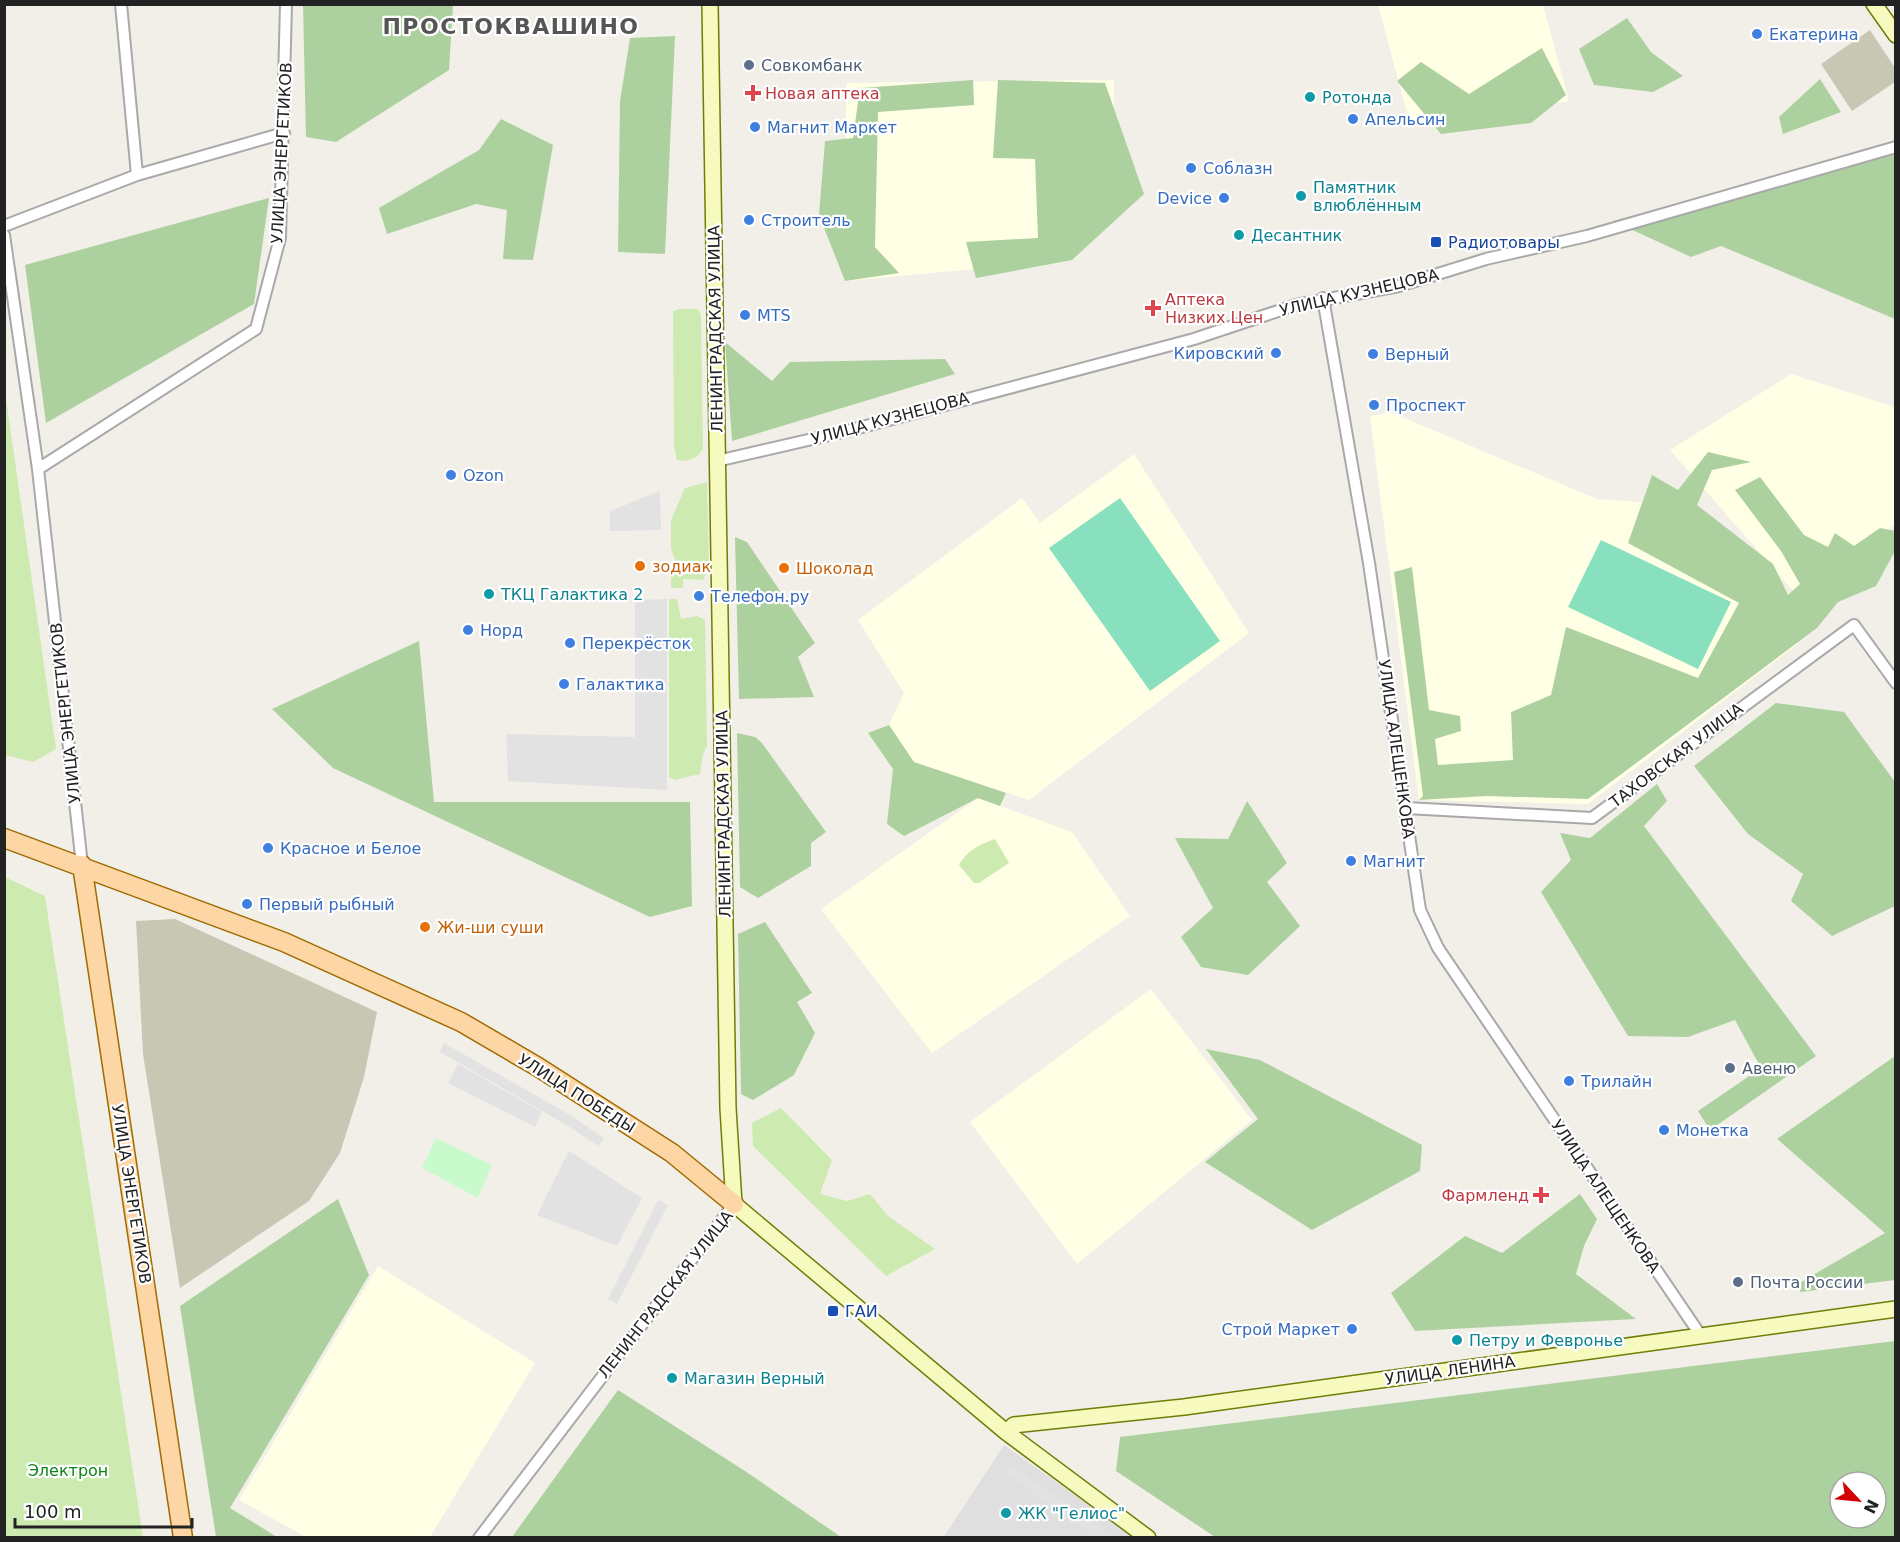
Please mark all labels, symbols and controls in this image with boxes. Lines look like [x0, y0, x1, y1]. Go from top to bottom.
district label: ПРОСТОКВАШИНО [382, 14, 640, 39]
place label: Екатерина [1769, 25, 1859, 44]
marker: Екатерина [1750, 27, 1764, 41]
place label: Совкомбанк [761, 56, 863, 75]
marker: Совкомбанк [742, 58, 756, 72]
street label: УЛИЦА ЭНЕРГЕТИКОВ [267, 62, 296, 244]
place label: Новая аптека [765, 84, 880, 103]
marker: Новая аптека [746, 86, 760, 100]
place label: Ротонда [1322, 88, 1392, 107]
marker: Ротонда [1303, 90, 1317, 104]
place label: Апельсин [1365, 110, 1446, 129]
marker: Апельсин [1346, 112, 1360, 126]
place label: Магнит Маркет [767, 118, 897, 137]
marker: Магнит Маркет [748, 120, 762, 134]
place label: Соблазн [1203, 159, 1273, 178]
marker: Соблазн [1184, 161, 1198, 175]
place label: Памятник влюблённым [1313, 178, 1422, 215]
place label: Device [1157, 189, 1212, 208]
marker: Памятник влюблённым [1294, 189, 1308, 203]
marker: Device [1217, 191, 1231, 205]
place label: Строитель [761, 211, 851, 230]
marker: Строитель [742, 213, 756, 227]
street label: ЛЕНИНГРАДСКАЯ УЛИЦА [704, 225, 727, 433]
place label: Десантник [1251, 226, 1343, 245]
marker: Десантник [1232, 228, 1246, 242]
place label: Радиотовары [1448, 233, 1560, 252]
marker: Радиотовары [1429, 235, 1443, 249]
street label: УЛИЦА КУЗНЕЦОВА [1278, 265, 1441, 320]
place label: Аптека Низких Цен [1165, 290, 1263, 327]
marker: Аптека Низких Цен [1146, 301, 1160, 315]
place label: MTS [757, 306, 791, 325]
marker: MTS [738, 308, 752, 322]
place label: Кировский [1174, 344, 1264, 363]
place label: Верный [1385, 345, 1449, 364]
marker: Кировский [1269, 346, 1283, 360]
marker: Верный [1366, 347, 1380, 361]
street label: УЛИЦА КУЗНЕЦОВА [809, 388, 971, 449]
place label: Проспект [1386, 396, 1466, 415]
marker: Проспект [1367, 398, 1381, 412]
place label: Ozon [463, 466, 504, 485]
marker: Ozon [444, 468, 458, 482]
place label: зодиак [652, 557, 712, 576]
marker: зодиак [633, 559, 647, 573]
place label: Шоколад [796, 559, 873, 578]
marker: Шоколад [777, 561, 791, 575]
place label: ТКЦ Галактика 2 [500, 585, 643, 604]
marker: ТКЦ Галактика 2 [482, 587, 496, 601]
place label: Телефон.ру [710, 587, 809, 606]
marker: Телефон.ру [692, 589, 706, 603]
place label: Норд [480, 621, 523, 640]
street label: УЛИЦА ЭНЕРГЕТИКОВ [47, 622, 84, 804]
marker: Норд [461, 623, 475, 637]
place label: Перекрёсток [582, 634, 691, 653]
marker: Перекрёсток [563, 636, 577, 650]
street label: УЛИЦА АЛЕЩЕНКОВА [1375, 658, 1419, 840]
place label: Галактика [576, 675, 664, 694]
marker: Галактика [557, 677, 571, 691]
street label: ТАХОВСКАЯ УЛИЦА [1605, 699, 1747, 812]
street label: ЛЕНИНГРАДСКАЯ УЛИЦА [712, 710, 735, 918]
place label: Красное и Белое [280, 839, 421, 858]
marker: Красное и Белое [261, 841, 275, 855]
place label: Магнит [1363, 852, 1425, 871]
marker: Магнит [1344, 854, 1358, 868]
place label: Первый рыбный [259, 895, 395, 914]
marker: Первый рыбный [240, 897, 254, 911]
place label: Жи-ши суши [437, 918, 544, 937]
marker: Жи-ши суши [418, 920, 432, 934]
street label: УЛИЦА ПОБЕДЫ [515, 1050, 639, 1137]
place label: Авеню [1742, 1059, 1796, 1078]
marker: Авеню [1723, 1061, 1737, 1075]
place label: Трилайн [1580, 1072, 1652, 1091]
marker: Трилайн [1562, 1074, 1576, 1088]
street label: УЛИЦА ЭНЕРГЕТИКОВ [108, 1103, 155, 1285]
street label: УЛИЦА АЛЕЩЕНКОВА [1547, 1116, 1664, 1277]
place label: Монетка [1676, 1121, 1749, 1140]
marker: Монетка [1657, 1123, 1671, 1137]
place label: Фармленд [1442, 1186, 1529, 1205]
marker: Фармленд [1534, 1188, 1548, 1202]
street label: ЛЕНИНГРАДСКАЯ УЛИЦА [594, 1207, 737, 1382]
place label: Почта России [1750, 1273, 1863, 1292]
marker: Почта России [1731, 1275, 1745, 1289]
place label: ГАИ [845, 1302, 878, 1321]
marker: ГАИ [826, 1304, 840, 1318]
place label: Строй Маркет [1221, 1320, 1340, 1339]
marker: Строй Маркет [1345, 1322, 1359, 1336]
place label: Петру и Февронье [1469, 1331, 1623, 1350]
marker: Петру и Февронье [1450, 1333, 1464, 1347]
street label: УЛИЦА ЛЕНИНА [1384, 1352, 1516, 1389]
place label: Магазин Верный [684, 1369, 825, 1388]
marker: Магазин Верный [665, 1371, 679, 1385]
park label: Электрон [28, 1461, 108, 1480]
north arrow [1828, 1470, 1888, 1530]
scale bar [15, 1491, 192, 1529]
text: N [1860, 1496, 1883, 1517]
text: 100 m [24, 1501, 82, 1522]
place label: ЖК "Гелиос" [1018, 1504, 1125, 1523]
marker: ЖК "Гелиос" [999, 1506, 1013, 1520]

